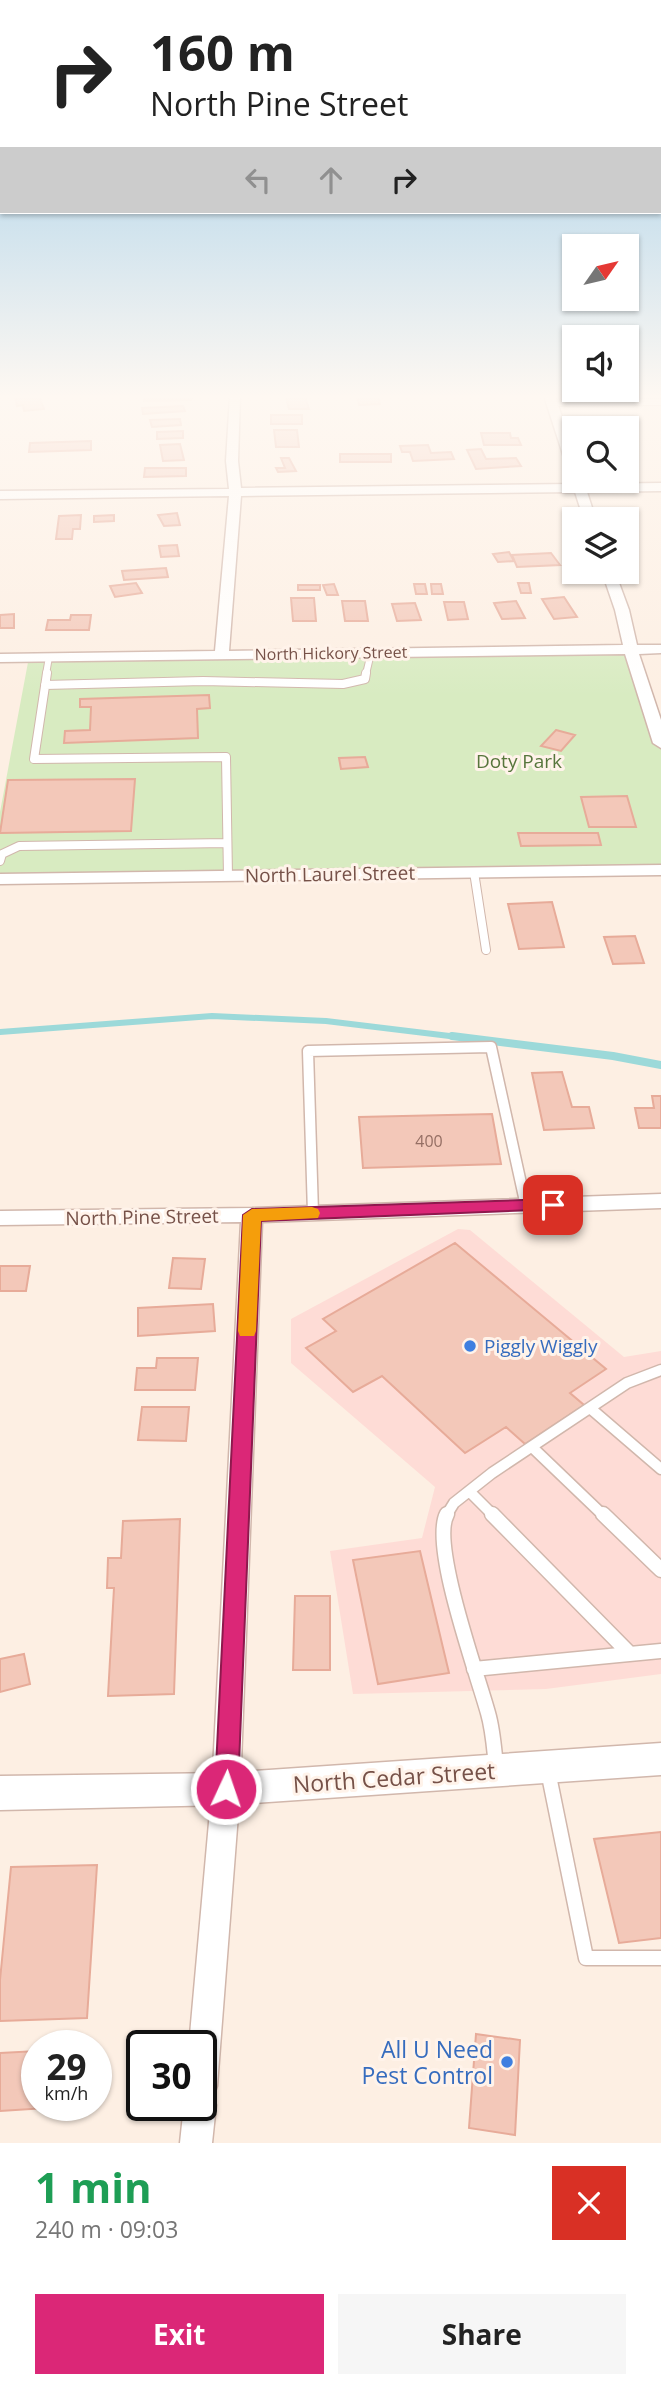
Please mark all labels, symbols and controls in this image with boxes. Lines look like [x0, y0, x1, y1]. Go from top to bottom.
text: 160 m [150, 19, 295, 85]
icon: right [35, 28, 126, 119]
text: North Pine Street [150, 82, 408, 125]
icon: left [239, 161, 277, 199]
icon: ahead [312, 161, 350, 199]
icon: right [385, 161, 423, 199]
north arrow [562, 234, 639, 312]
map controls [562, 234, 639, 584]
button: sound [562, 325, 639, 402]
button: search [562, 416, 639, 493]
button: layers [562, 507, 639, 584]
street label: North Hickory Street [254, 641, 408, 665]
park label: Doty Park [476, 748, 562, 774]
street label: North Laurel Street [245, 860, 416, 888]
house number: 400 [415, 1130, 443, 1152]
pin [523, 1175, 583, 1235]
icon: arrive [534, 1186, 572, 1224]
street label: North Pine Street [65, 1203, 219, 1231]
place label: Piggly Wiggly [484, 1333, 598, 1359]
marker: Piggly Wiggly [462, 1338, 478, 1354]
position arrow [189, 1752, 263, 1826]
street label: North Cedar Street [292, 1754, 496, 1800]
speed limit sign: 30 [126, 2030, 217, 2121]
place label: All U Need Pest Control [361, 2033, 493, 2091]
text: 29 [46, 2043, 87, 2090]
marker: All U Need Pest Control [499, 2054, 515, 2070]
text: km/h [45, 2081, 88, 2105]
text: 1 min [35, 2158, 152, 2215]
button: close [552, 2166, 626, 2240]
text: 240 m · 09:03 [35, 2213, 178, 2245]
button: Exit [35, 2294, 324, 2374]
button: Share [338, 2294, 626, 2374]

